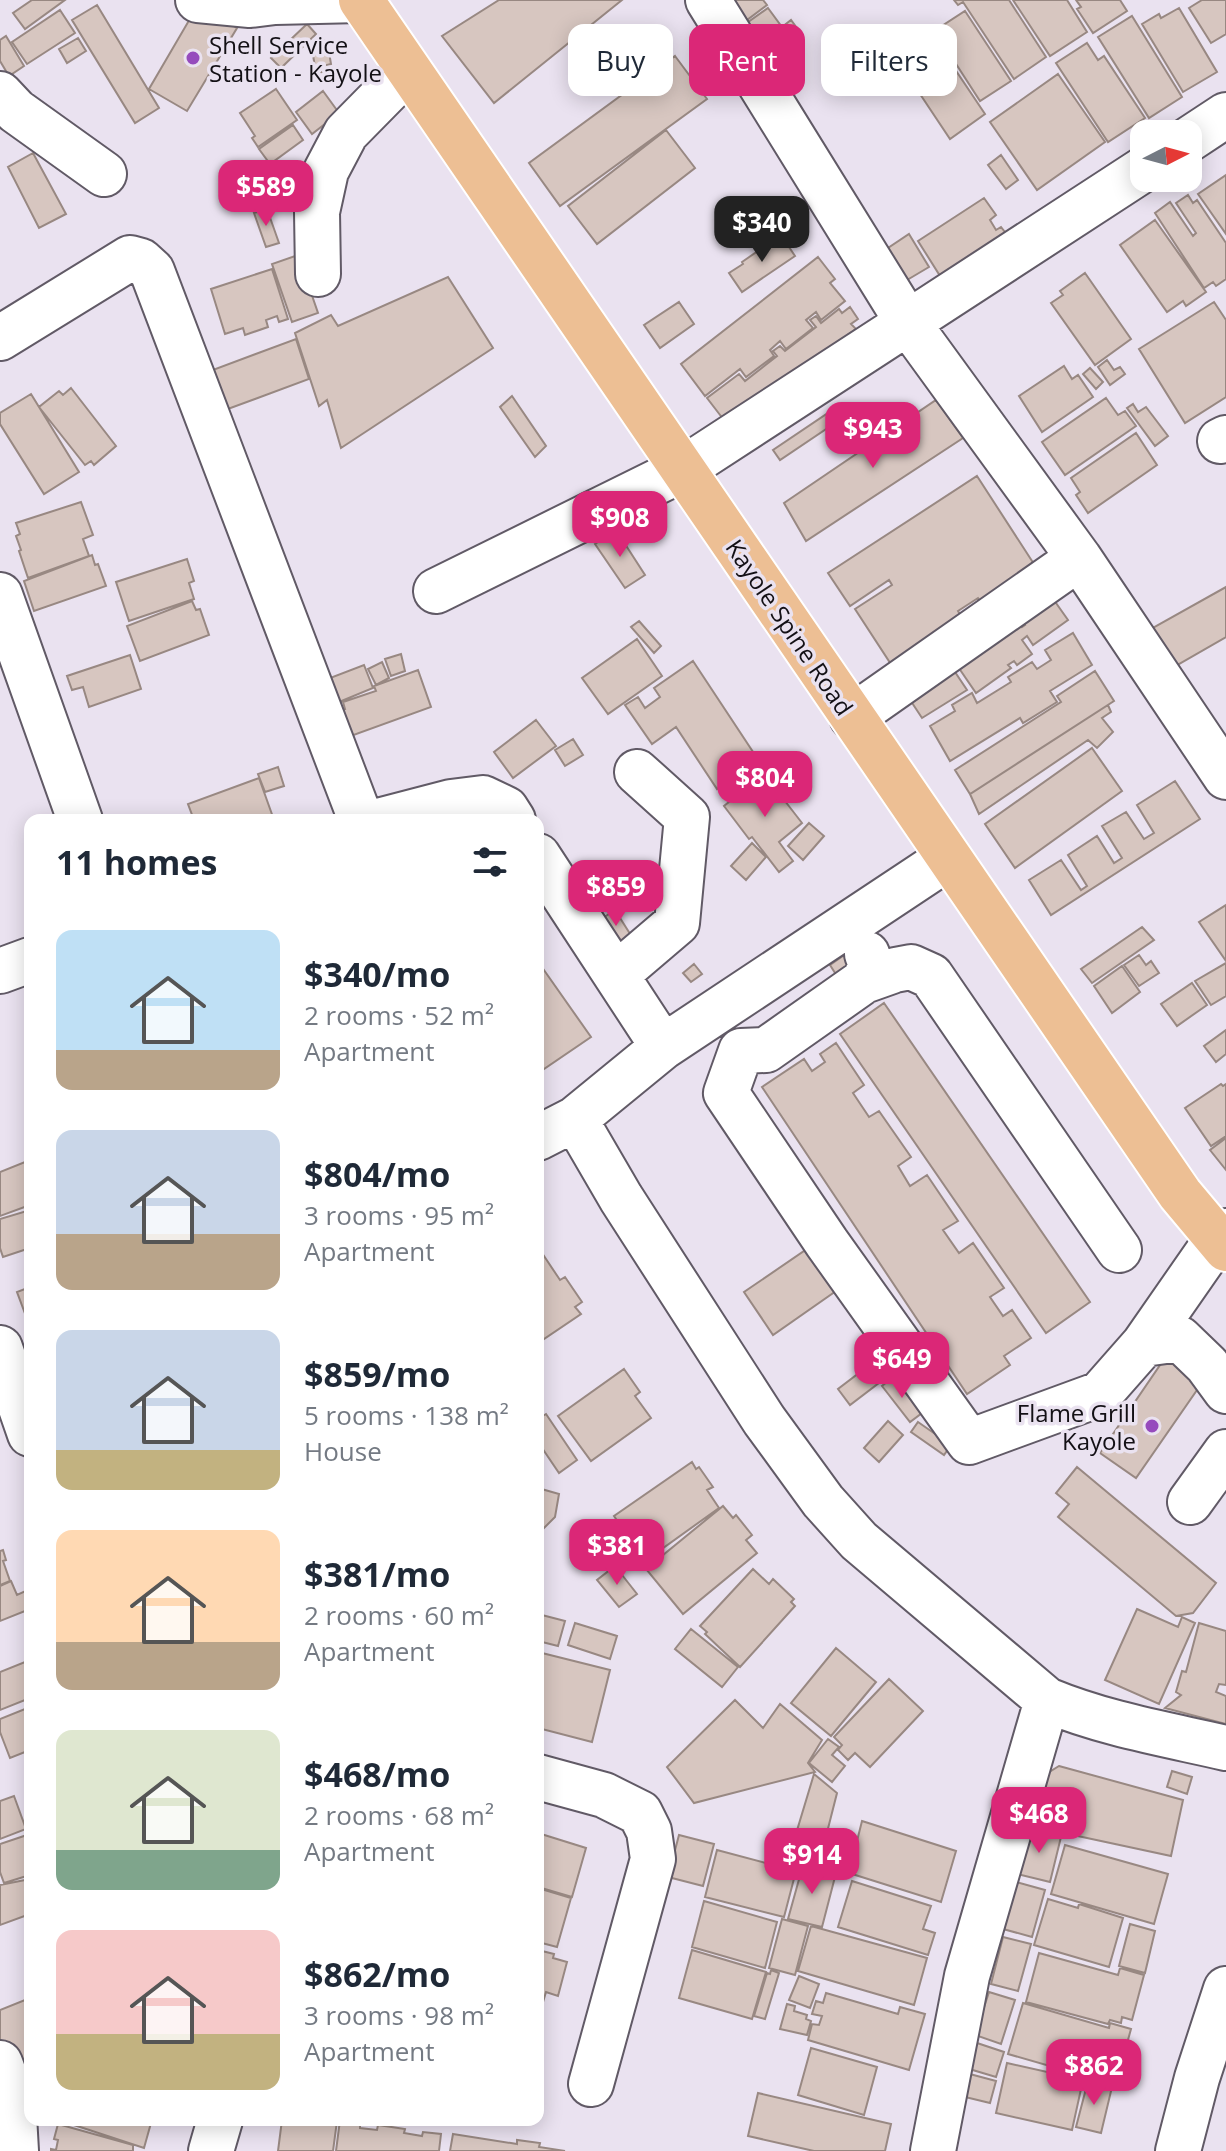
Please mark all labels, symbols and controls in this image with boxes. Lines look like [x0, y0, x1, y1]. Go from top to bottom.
chip: Buy [568, 24, 673, 96]
chip: Rent [689, 24, 805, 96]
chip: Filters [821, 24, 957, 96]
place label: Shell Service Station - Kayole [209, 28, 382, 89]
marker: Shell Service Station - Kayole [184, 49, 202, 67]
north arrow [1130, 120, 1202, 192]
map controls [1130, 120, 1202, 192]
pin: $589 [219, 160, 313, 228]
text: $589 [236, 168, 296, 204]
pin: $340 [715, 196, 809, 264]
text: $340 [732, 204, 792, 240]
pin: $943 [826, 402, 920, 470]
text: $943 [843, 410, 903, 446]
pin: $908 [573, 491, 667, 559]
text: $908 [590, 499, 650, 535]
street label: Kayole Spine Road [719, 532, 861, 722]
pin: $804 [718, 751, 812, 819]
text: $804 [735, 759, 795, 795]
text: 11 homes [56, 839, 217, 885]
icon: filters [468, 840, 512, 884]
pin: $859 [569, 860, 663, 928]
text: $859 [586, 868, 646, 904]
text: $340/mo [304, 951, 450, 997]
icon: home [120, 962, 216, 1058]
text: 2 rooms · 52 m² [304, 997, 494, 1033]
text: Apartment [304, 1033, 435, 1069]
text: $804/mo [304, 1151, 450, 1197]
icon: home [120, 1162, 216, 1258]
text: 3 rooms · 95 m² [304, 1197, 494, 1233]
text: Apartment [304, 1233, 435, 1269]
pin: $649 [855, 1332, 949, 1400]
text: $649 [872, 1340, 932, 1376]
text: $859/mo [304, 1351, 450, 1397]
icon: home [120, 1362, 216, 1458]
place label: Flame Grill Kayole [1017, 1396, 1136, 1457]
text: 5 rooms · 138 m² [304, 1397, 509, 1433]
marker: Flame Grill Kayole [1143, 1417, 1161, 1435]
text: House [304, 1433, 382, 1469]
pin: $381 [570, 1519, 664, 1587]
text: $381 [587, 1527, 647, 1563]
text: $381/mo [304, 1551, 450, 1597]
icon: home [120, 1562, 216, 1658]
text: 2 rooms · 60 m² [304, 1597, 494, 1633]
text: Apartment [304, 1633, 435, 1669]
text: $468/mo [304, 1751, 450, 1797]
icon: home [120, 1762, 216, 1858]
pin: $468 [992, 1787, 1086, 1855]
text: $468 [1009, 1795, 1069, 1831]
text: 2 rooms · 68 m² [304, 1797, 494, 1833]
pin: $914 [765, 1828, 859, 1896]
text: Apartment [304, 1833, 435, 1869]
text: $914 [782, 1836, 842, 1872]
text: $862/mo [304, 1951, 450, 1997]
icon: home [120, 1962, 216, 2058]
text: 3 rooms · 98 m² [304, 1997, 494, 2033]
text: Apartment [304, 2033, 435, 2069]
pin: $862 [1047, 2039, 1141, 2107]
text: $862 [1064, 2047, 1124, 2083]

